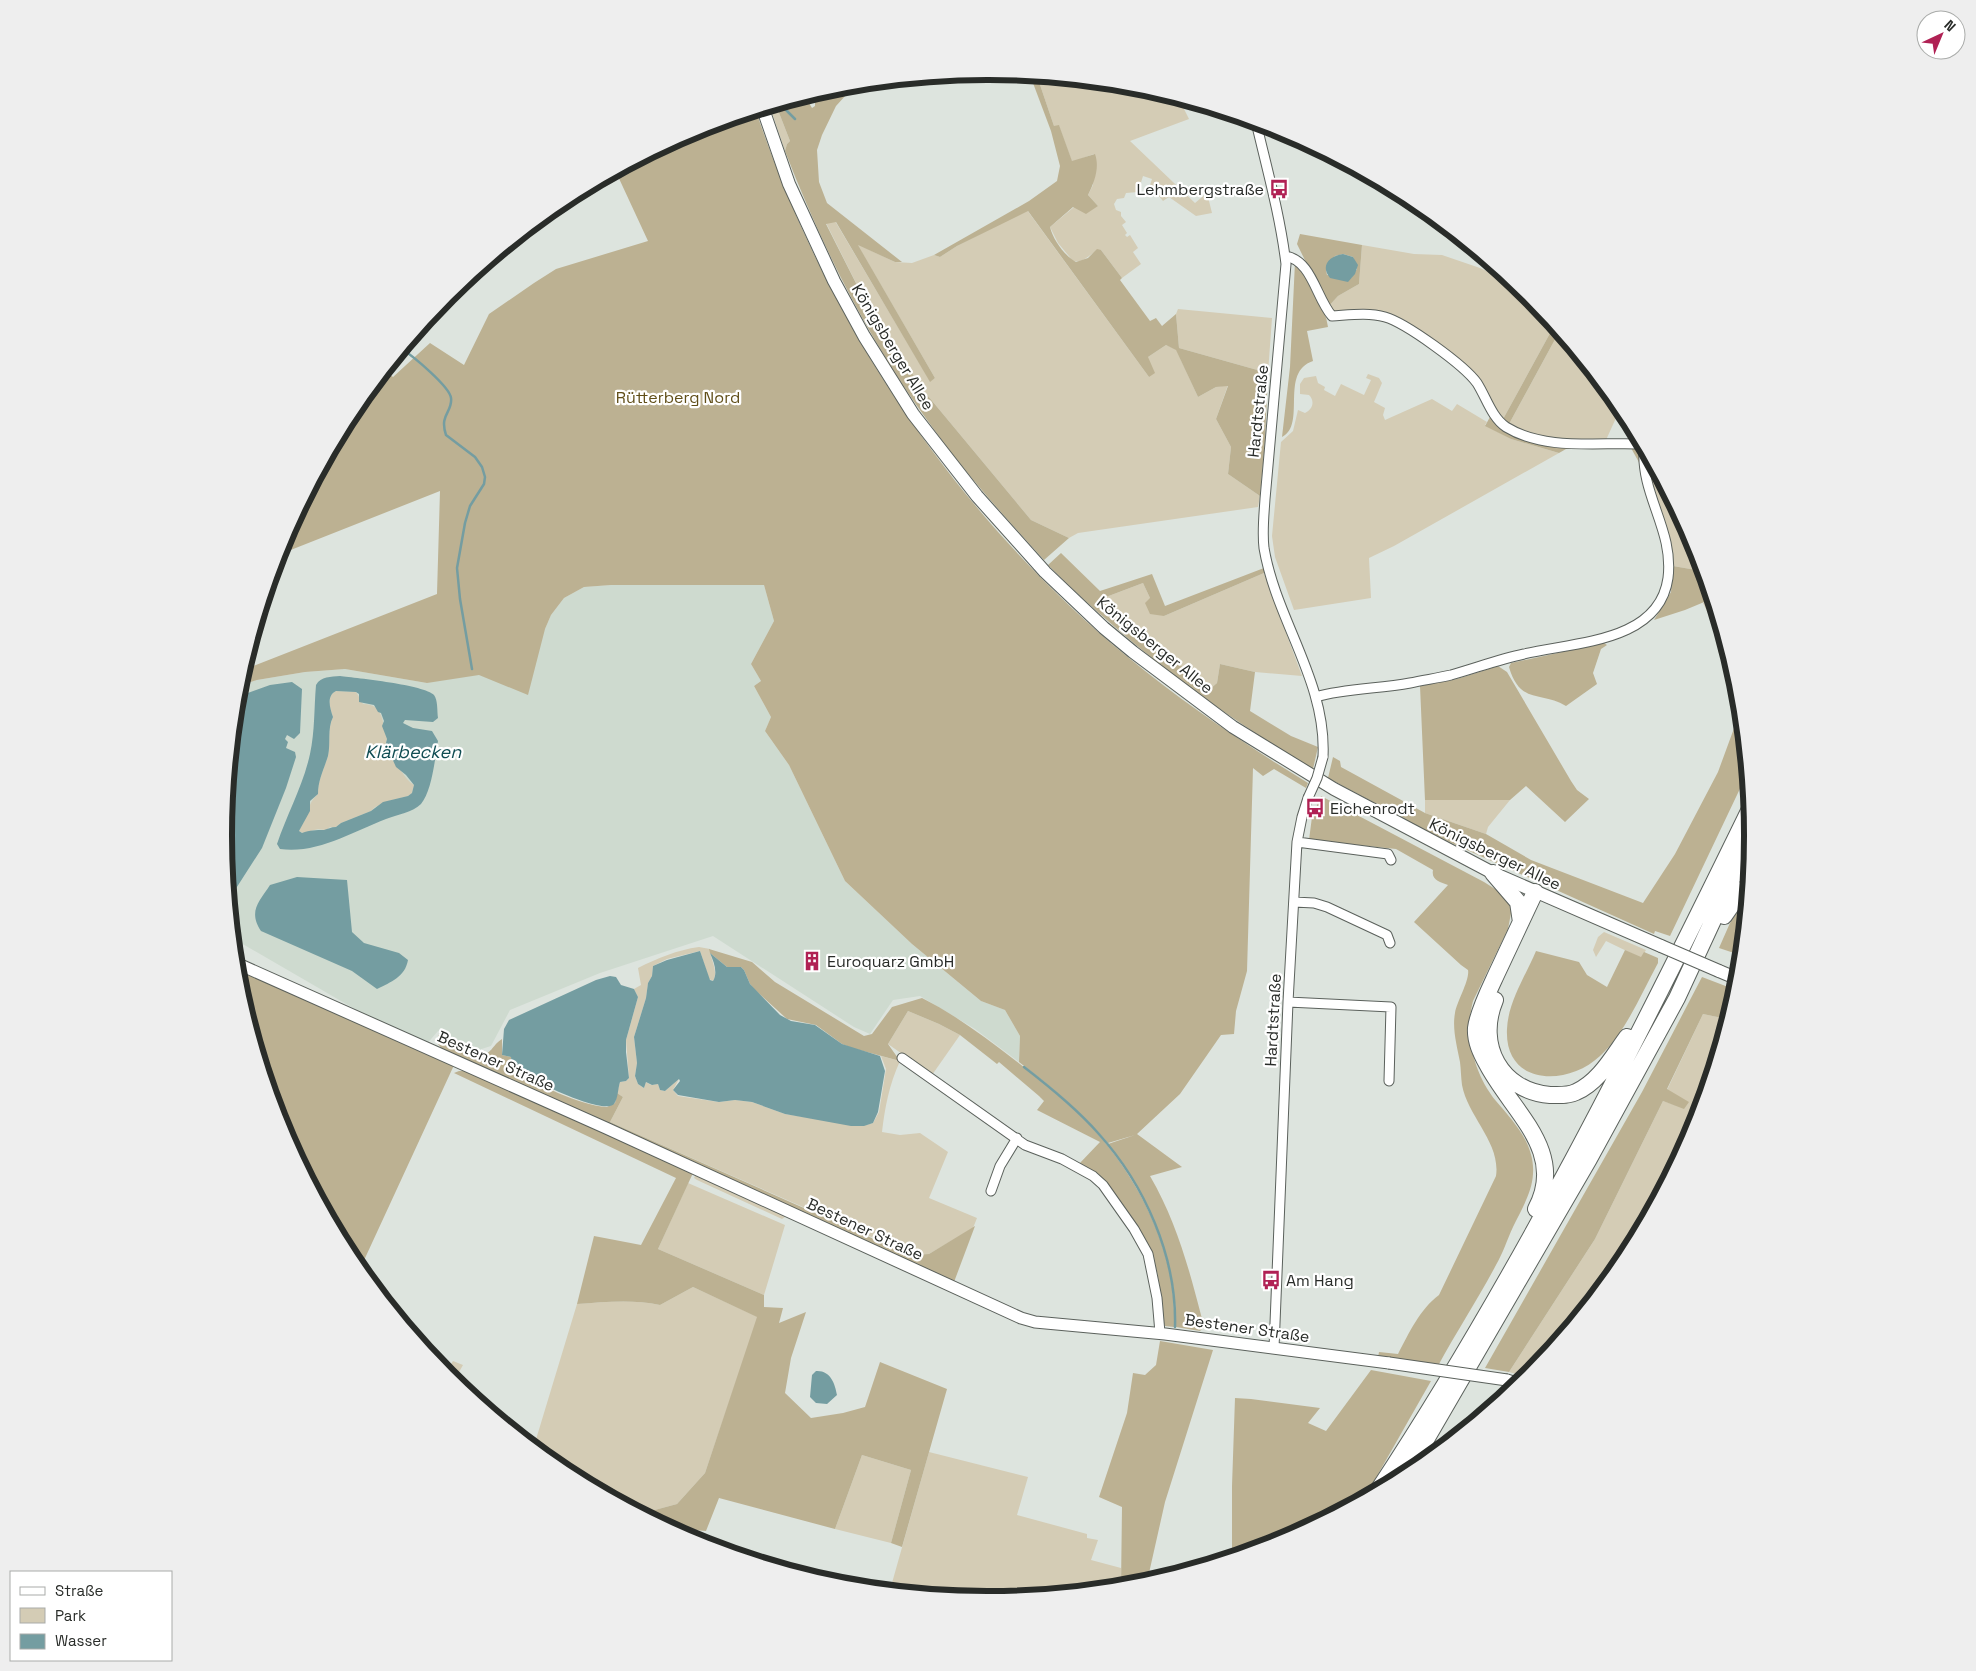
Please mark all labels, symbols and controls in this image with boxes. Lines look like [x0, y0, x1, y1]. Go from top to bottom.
north arrow [1916, 10, 1966, 60]
text: N [1940, 16, 1960, 35]
bus stop icon: Lehmbergstraße [1268, 178, 1290, 200]
place label: Lehmbergstraße [1136, 179, 1264, 200]
street label: Königsberger Allee [847, 280, 939, 414]
street label: Hardtstraße [1243, 364, 1273, 458]
park label: Rütterberg Nord [616, 387, 740, 408]
street label: Königsberger Allee [1093, 592, 1217, 698]
water label: Klärbecken [365, 740, 462, 763]
bus stop icon: Eichenrodt [1304, 797, 1326, 819]
place label: Eichenrodt [1330, 798, 1415, 819]
street label: Königsberger Allee [1426, 813, 1564, 895]
building icon: Euroquarz GmbH [801, 950, 823, 972]
place label: Euroquarz GmbH [827, 951, 954, 972]
street label: Hardtstraße [1260, 973, 1286, 1067]
street label: Bestener Straße [434, 1026, 558, 1096]
street label: Bestener Straße [804, 1193, 926, 1265]
bus stop icon: Am Hang [1260, 1269, 1282, 1291]
place label: Am Hang [1286, 1270, 1354, 1291]
street label: Bestener Straße [1183, 1309, 1311, 1347]
legend [10, 1571, 172, 1661]
text: Straße [55, 1581, 104, 1600]
text: Park [55, 1606, 86, 1625]
text: Wasser [55, 1631, 107, 1650]

